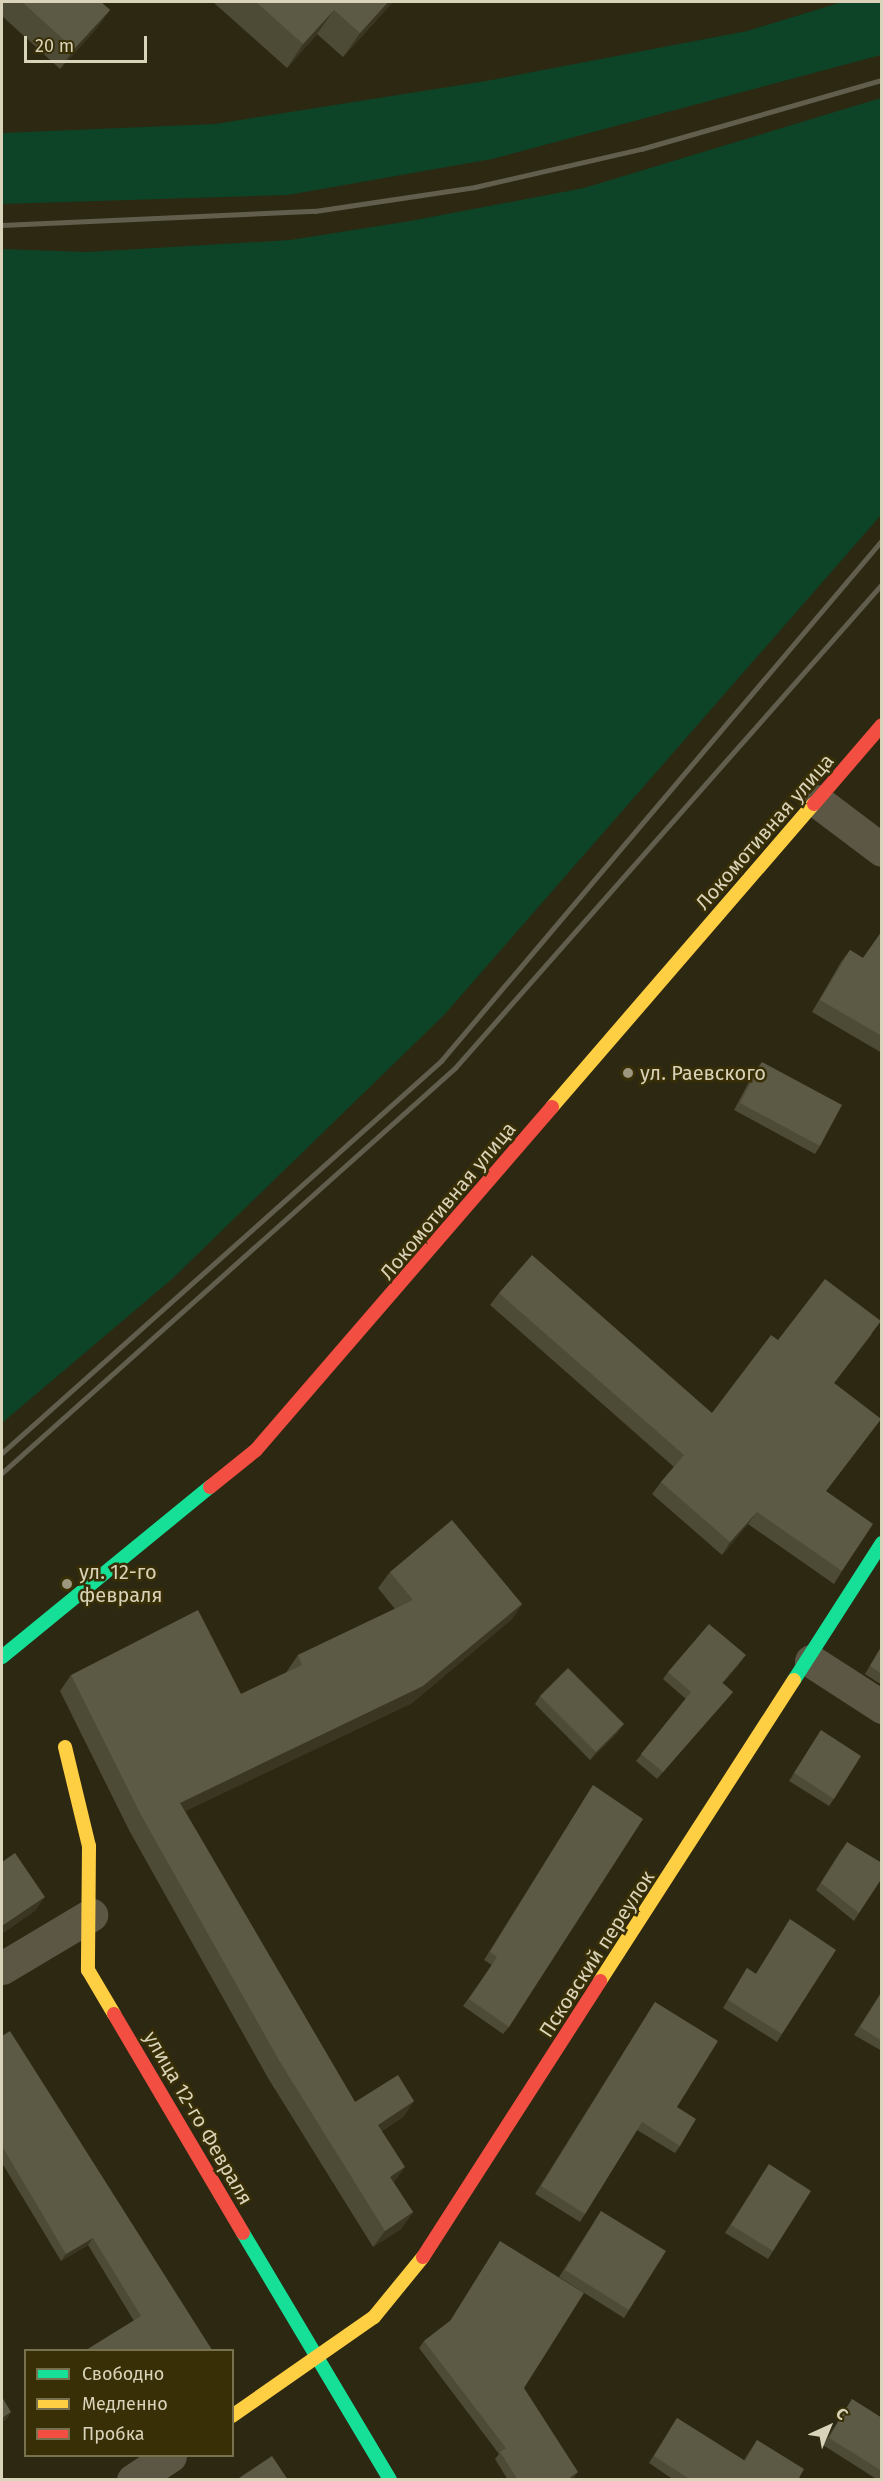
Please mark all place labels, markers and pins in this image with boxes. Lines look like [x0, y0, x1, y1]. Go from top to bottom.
place label: ул. Раевского [640, 1061, 766, 1085]
marker: ул. Раевского [621, 1066, 635, 1080]
place label: ул. 12-го февраля [79, 1560, 163, 1607]
marker: ул. 12-го февраля [60, 1577, 74, 1591]

